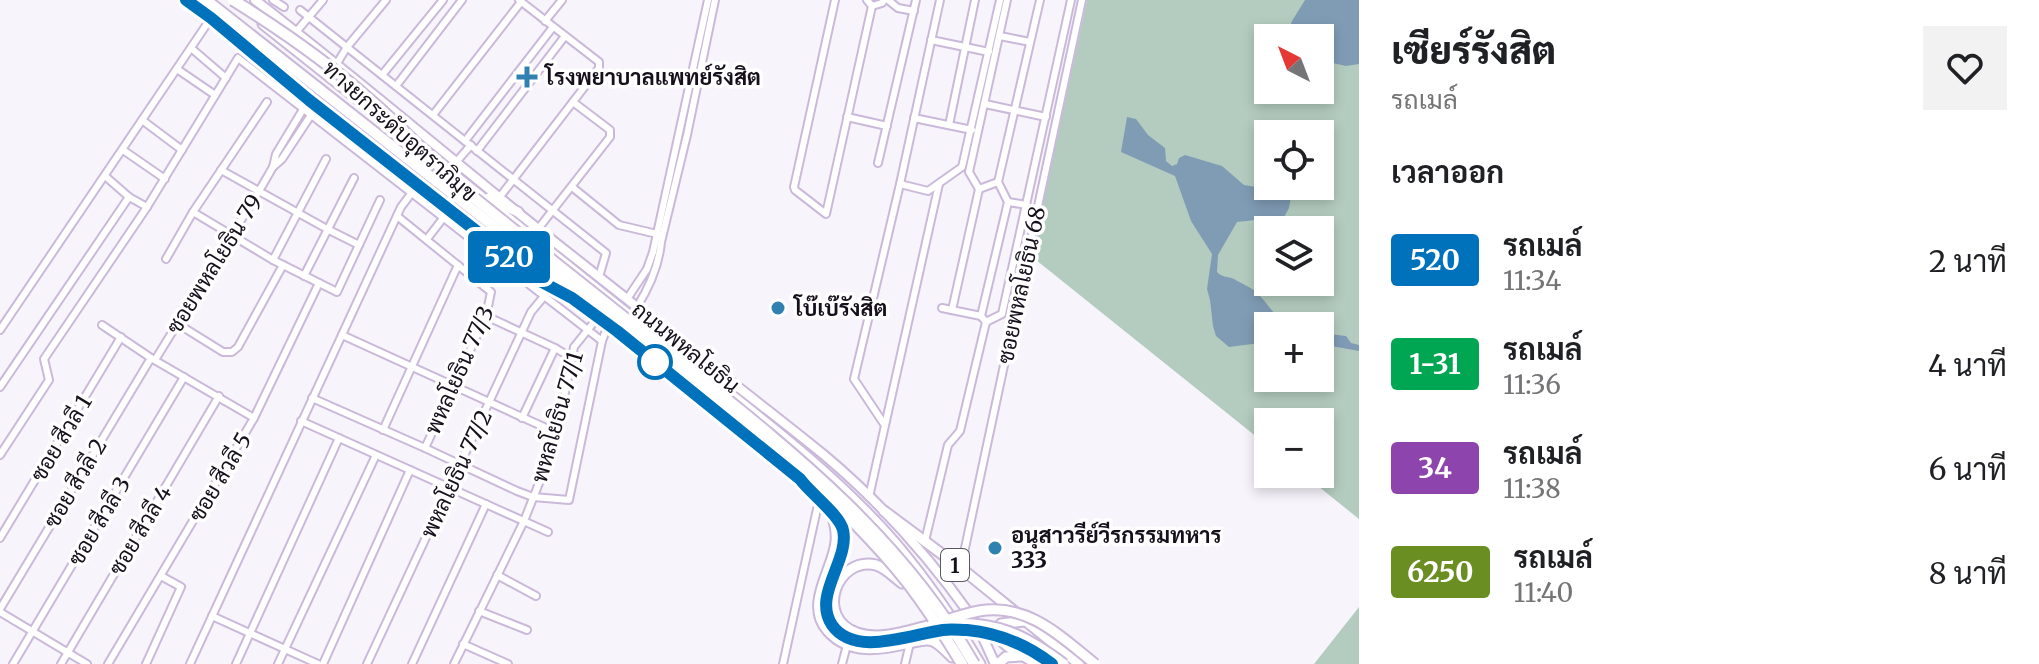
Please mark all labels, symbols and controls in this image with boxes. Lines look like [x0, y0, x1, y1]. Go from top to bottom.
north arrow [1254, 24, 1334, 104]
map controls [1254, 24, 1334, 488]
button: heart [1923, 26, 2007, 110]
text: เซียร์รังสิต [1391, 27, 1556, 74]
street label: ทางยกระดับอุตราภิมุข [316, 54, 483, 209]
place label: โรงพยาบาลแพทย์รังสิต [543, 63, 761, 91]
marker: โรงพยาบาลแพทย์รังสิต [516, 66, 538, 88]
text: รถเมล์ [1391, 83, 1458, 116]
button: locate [1254, 120, 1334, 200]
text: เวลาออก [1391, 153, 1504, 191]
street label: ซอยพหลโยธิน 79 [160, 189, 268, 339]
street label: ซอยพหลโยธิน 68 [991, 204, 1051, 366]
button: layers [1254, 216, 1334, 296]
text: รถเมล์ [1503, 226, 1583, 264]
line badge: 520 [463, 231, 555, 283]
text: 520 [484, 239, 534, 275]
text: 520 [1410, 242, 1460, 278]
text: 2 นาที [1929, 242, 2007, 280]
text: 11:34 [1503, 264, 1561, 297]
place label: โบ๊เบ๊รังสิต [792, 294, 887, 322]
street label: ถนนพหลโยธิน [627, 295, 745, 399]
marker: โบ๊เบ๊รังสิต [769, 299, 787, 317]
street label: พหลโยธิน 77/3 [418, 301, 500, 439]
button: + [1254, 312, 1334, 392]
text: รถเมล์ [1503, 330, 1583, 368]
unlabelled marker [638, 345, 672, 379]
text: 1-31 [1409, 346, 1461, 382]
text: 4 นาที [1928, 346, 2007, 384]
street label: พหลโยธิน 77/1 [525, 348, 589, 486]
text: 11:36 [1503, 368, 1561, 401]
street label: ซอย สีวลี 1 [24, 390, 98, 486]
street label: พหลโยธิน 77/2 [414, 405, 498, 543]
button: − [1254, 408, 1334, 488]
street label: ซอย สีวลี 5 [182, 427, 258, 527]
street label: ซอย สีวลี 2 [37, 433, 113, 533]
text: รถเมล์ [1503, 434, 1583, 472]
text: 34 [1418, 450, 1452, 486]
text: 6 นาที [1928, 450, 2007, 488]
street label: ซอย สีวลี 3 [62, 471, 136, 571]
text: 11:38 [1503, 472, 1561, 505]
street label: ซอย สีวลี 4 [102, 480, 178, 580]
place label: อนุสาวรีย์วีรกรรมทหาร 333 [1011, 521, 1222, 574]
text: รถเมล์ [1514, 538, 1593, 576]
marker: อนุสาวรีย์วีรกรรมทหาร 333 [986, 539, 1004, 557]
road number: 1 [941, 549, 969, 581]
text: 6250 [1407, 554, 1474, 590]
text: 8 นาที [1929, 554, 2007, 592]
text: 11:40 [1514, 576, 1573, 609]

